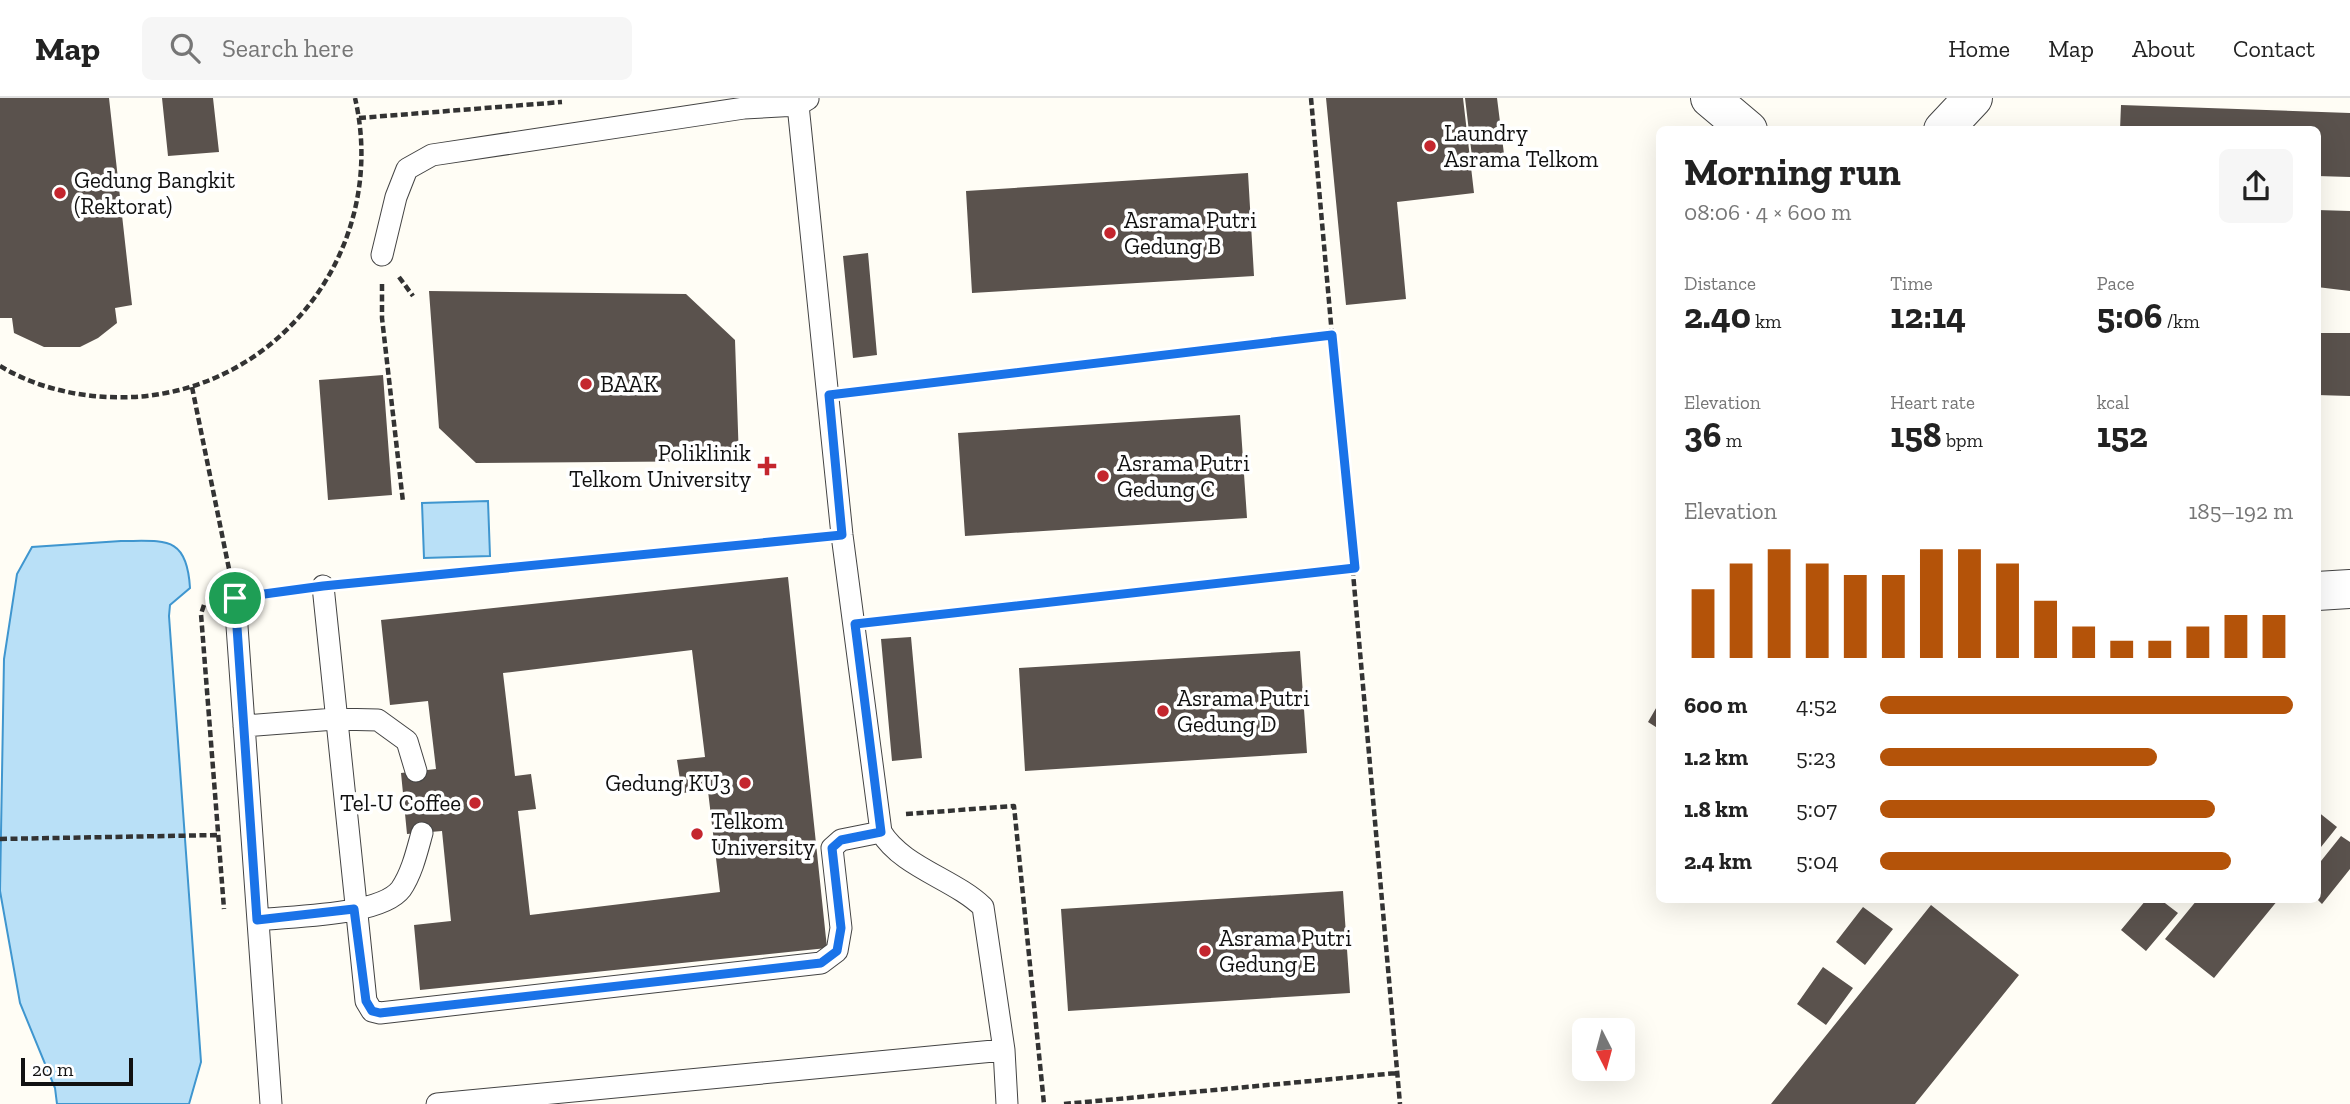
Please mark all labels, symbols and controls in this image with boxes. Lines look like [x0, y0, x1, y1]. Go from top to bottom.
search box [142, 17, 632, 80]
text: Map [35, 29, 100, 68]
icon: search [166, 29, 204, 67]
text: Search here [222, 32, 354, 64]
text: Home [1948, 34, 2010, 63]
text: Map [2048, 34, 2094, 63]
text: About [2132, 34, 2195, 63]
text: Contact [2233, 34, 2315, 63]
place label: Laundry Asrama Telkom [1444, 119, 1599, 173]
marker: Laundry Asrama Telkom [1422, 138, 1438, 154]
text: Morning run [1684, 149, 1901, 195]
button: share [2219, 149, 2293, 223]
place label: Gedung Bangkit (Rektorat) [74, 166, 235, 220]
marker: Gedung Bangkit (Rektorat) [52, 185, 68, 201]
text: 08:06 · 4 × 600 m [1684, 198, 1851, 226]
place label: Asrama Putri Gedung B [1124, 206, 1257, 260]
marker: Asrama Putri Gedung B [1102, 225, 1118, 241]
text: Distance [1684, 272, 1756, 295]
text: Time [1890, 272, 1933, 295]
text: Pace [2097, 272, 2134, 295]
text: 2.40 [1684, 295, 1751, 337]
text: 12:14 [1890, 295, 1966, 337]
text: 5:06 [2097, 295, 2163, 337]
text: km [1751, 310, 1781, 333]
text: /km [2163, 310, 2200, 333]
place label: BAAK [600, 370, 658, 398]
marker: BAAK [578, 376, 594, 392]
text: Elevation [1684, 391, 1761, 414]
text: Heart rate [1890, 391, 1975, 414]
text: kcal [2097, 391, 2129, 414]
text: 36 [1684, 414, 1721, 456]
text: 158 [1890, 414, 1942, 456]
text: 152 [2097, 414, 2148, 456]
text: m [1721, 429, 1742, 452]
text: bpm [1942, 429, 1983, 452]
place label: Poliklinik Telkom University [569, 439, 751, 493]
place label: Asrama Putri Gedung C [1117, 449, 1250, 503]
marker: Poliklinik Telkom University [757, 456, 777, 476]
marker: Asrama Putri Gedung C [1095, 468, 1111, 484]
text: Elevation [1684, 497, 1777, 525]
text: 185–192 m [2188, 497, 2293, 525]
pin [205, 568, 265, 628]
icon: arrive [216, 579, 254, 617]
place label: Asrama Putri Gedung D [1177, 684, 1310, 738]
text: 600 m [1684, 691, 1747, 719]
text: 4:52 [1796, 691, 1837, 719]
marker: Asrama Putri Gedung D [1155, 703, 1171, 719]
text: 1.2 km [1684, 743, 1748, 771]
text: 5:23 [1796, 743, 1836, 771]
place label: Gedung KU3 [605, 769, 731, 797]
marker: Gedung KU3 [737, 775, 753, 791]
place label: Tel-U Coffee [340, 789, 461, 817]
marker: Tel-U Coffee [467, 795, 483, 811]
text: 1.8 km [1684, 795, 1748, 823]
text: 5:07 [1796, 795, 1837, 823]
place label: Telkom University [711, 807, 815, 861]
marker: Telkom University [689, 826, 705, 842]
text: 2.4 km [1684, 847, 1752, 875]
text: 5:04 [1796, 847, 1839, 875]
place label: Asrama Putri Gedung E [1219, 924, 1352, 978]
marker: Asrama Putri Gedung E [1197, 943, 1213, 959]
north arrow [1572, 1018, 1634, 1082]
map controls [1572, 1018, 1635, 1081]
scale bar [21, 1055, 133, 1087]
text: 20 m [32, 1058, 73, 1081]

